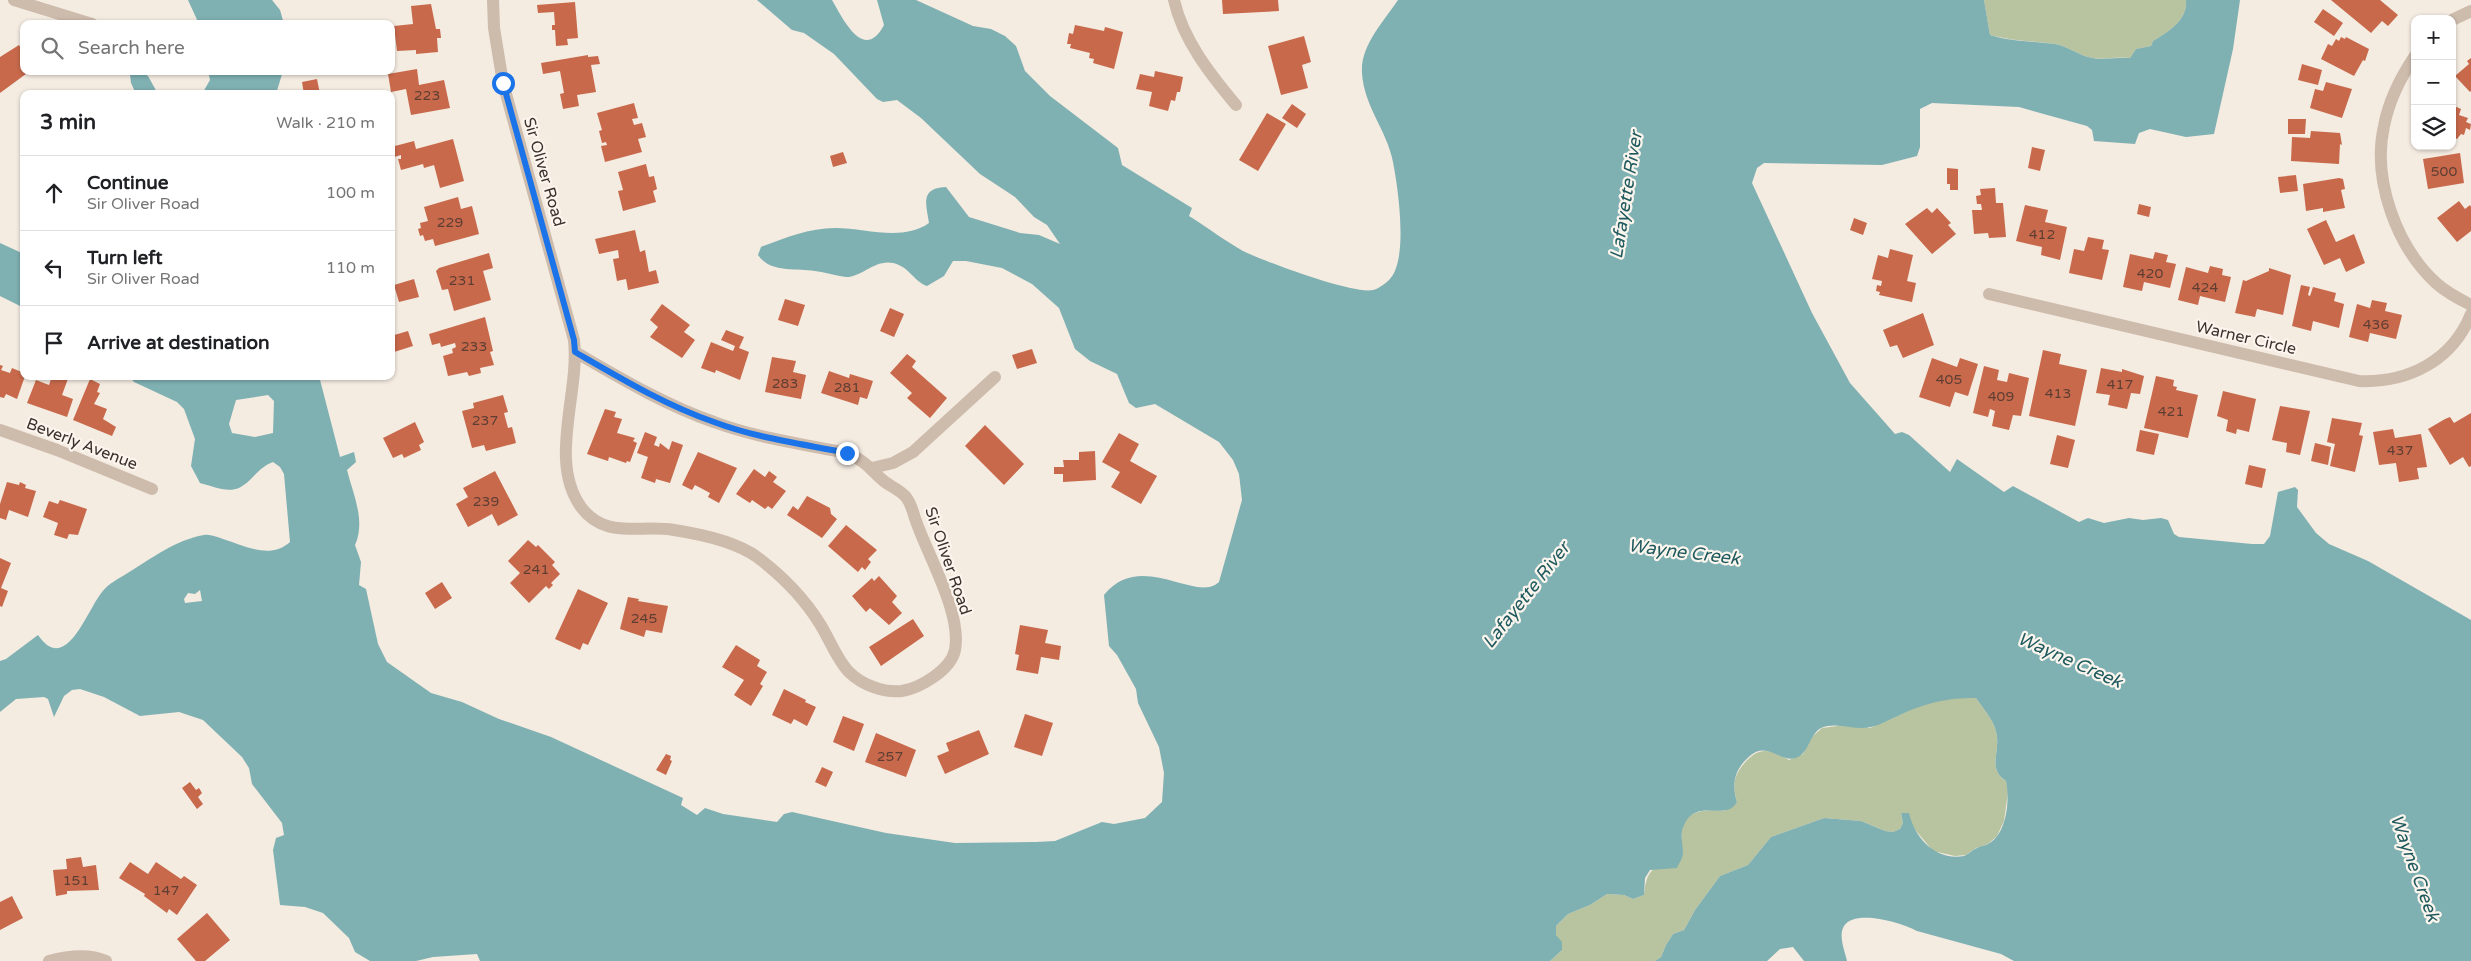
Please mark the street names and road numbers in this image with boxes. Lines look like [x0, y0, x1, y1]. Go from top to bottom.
street label: Sir Oliver Road [519, 115, 569, 229]
street label: Warner Circle [2194, 317, 2298, 359]
street label: Beverly Avenue [24, 414, 140, 474]
street label: Sir Oliver Road [920, 504, 976, 618]

